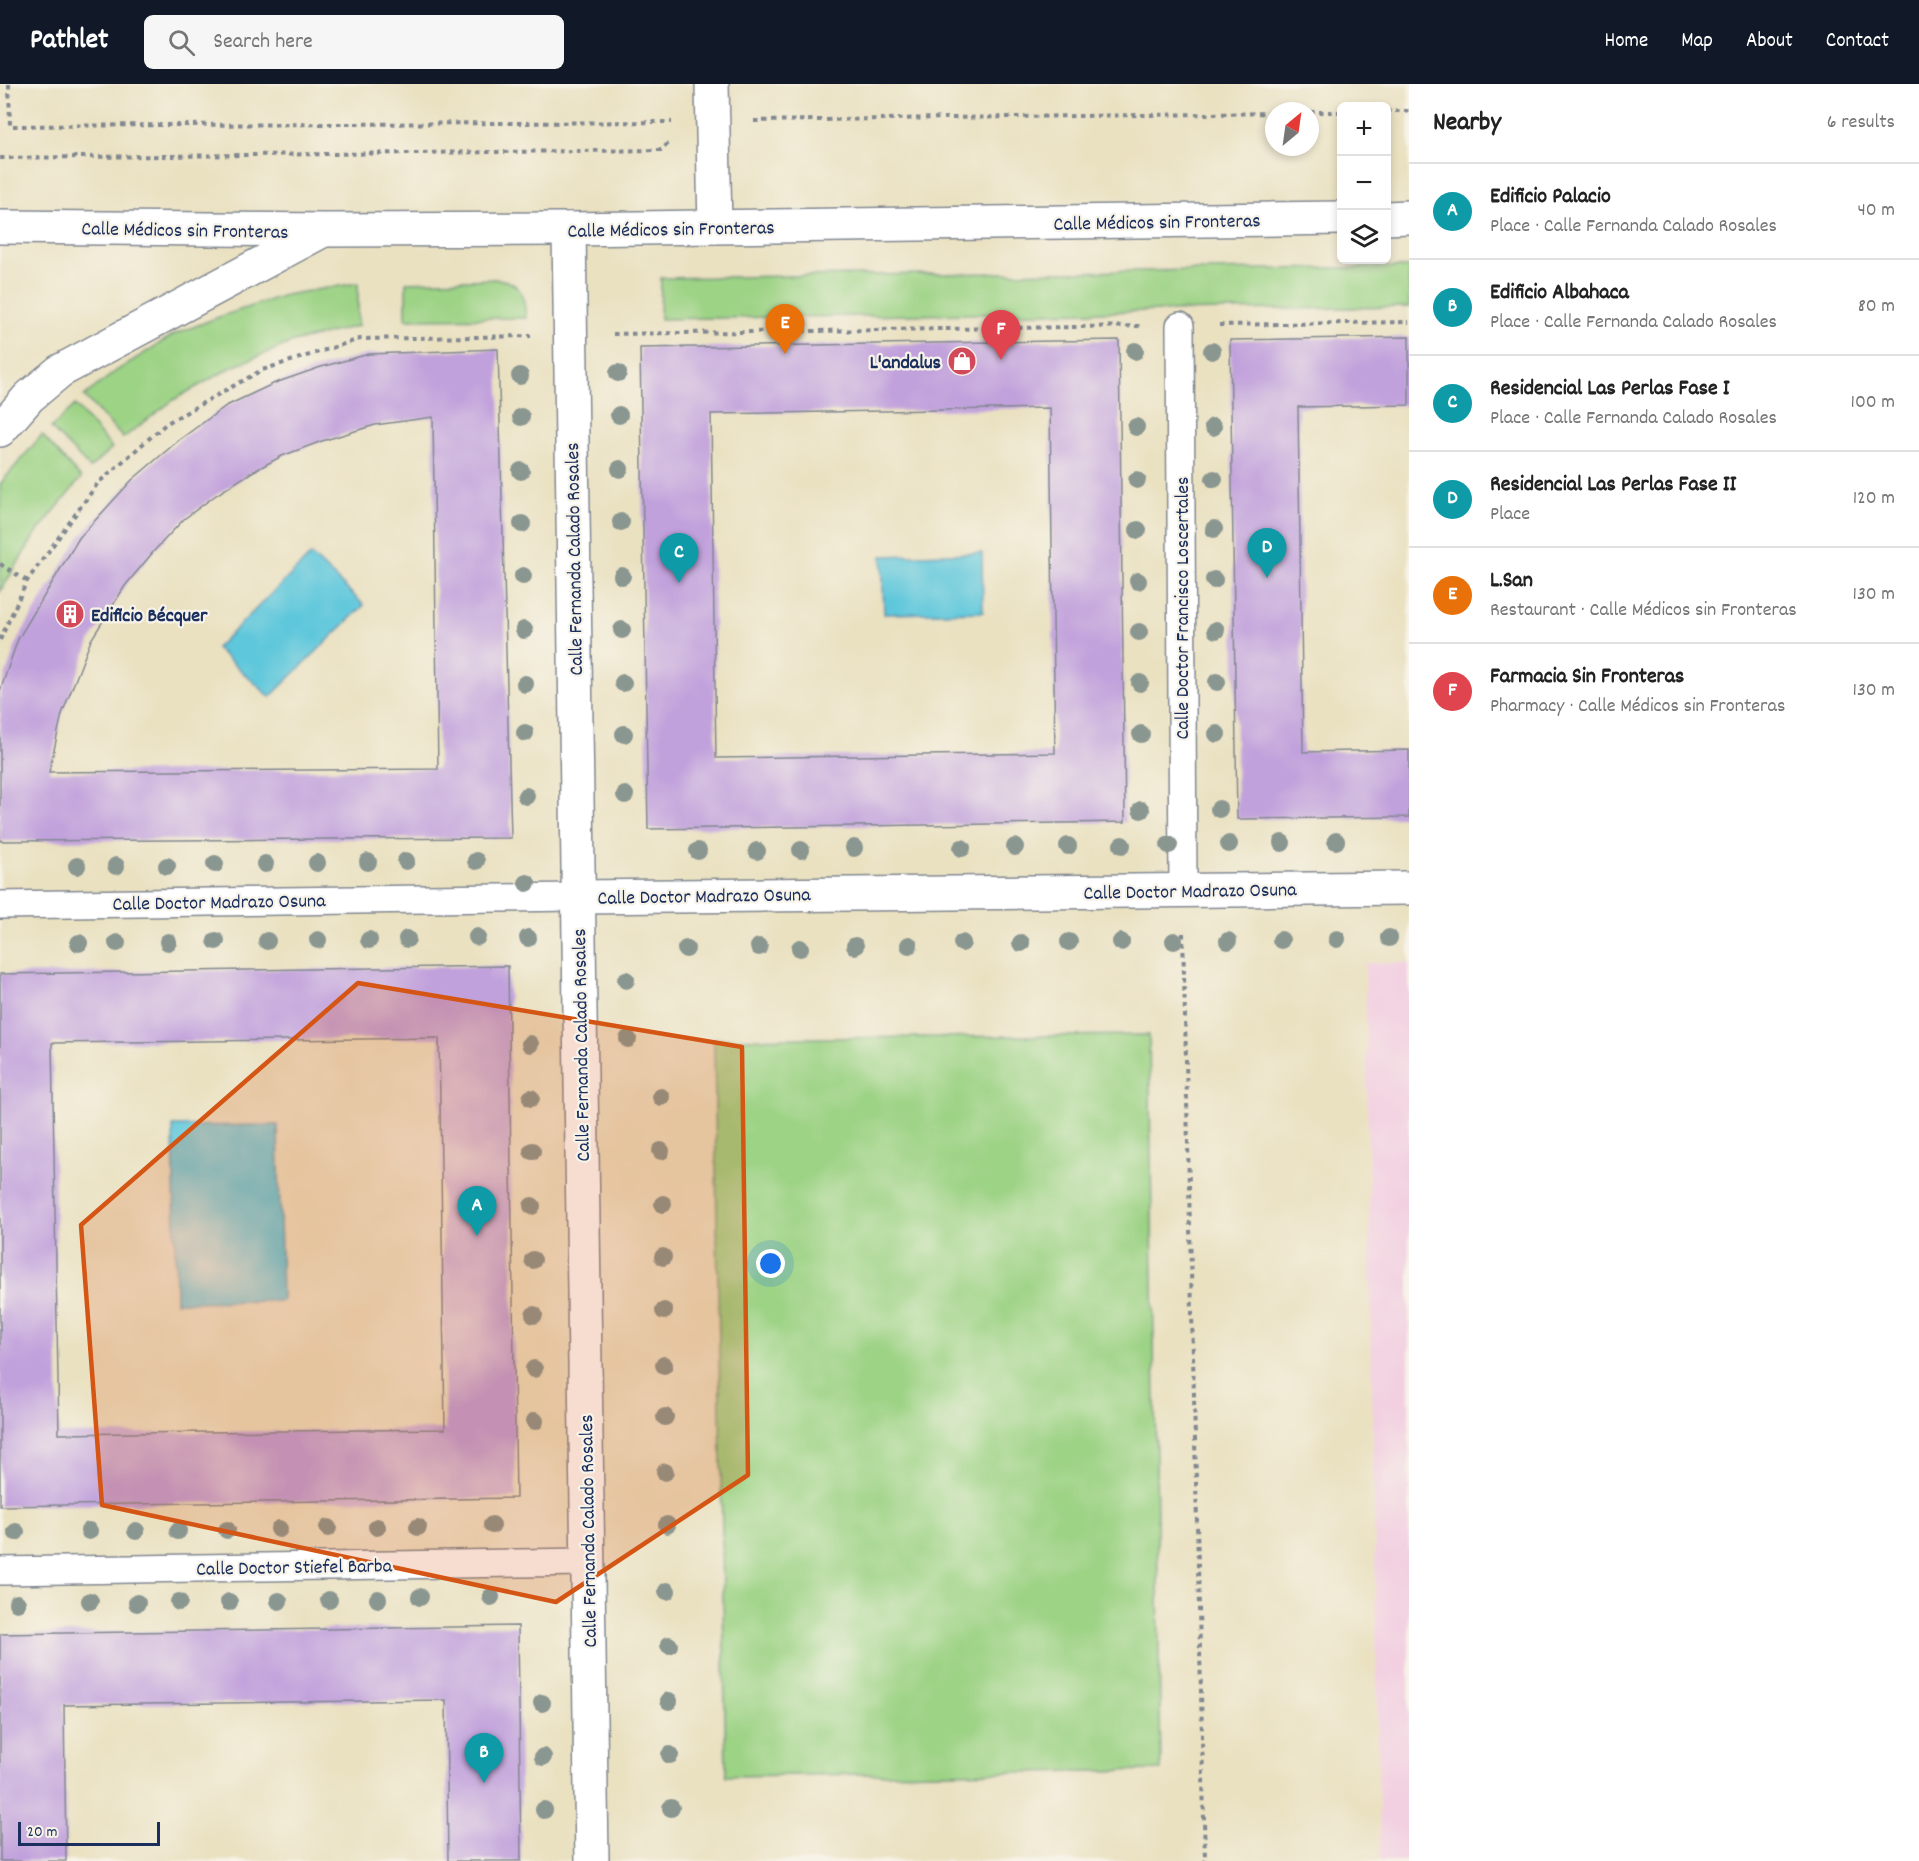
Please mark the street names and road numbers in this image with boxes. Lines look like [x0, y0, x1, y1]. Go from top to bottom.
street label: Calle Médicos sin Fronteras [1053, 208, 1261, 240]
street label: Calle Médicos sin Fronteras [567, 215, 775, 247]
street label: Calle Médicos sin Fronteras [81, 216, 289, 248]
street label: Calle Fernanda Calado Rosales [560, 442, 592, 676]
street label: Calle Doctor Francisco Loscertales [1170, 477, 1198, 739]
street label: Calle Doctor Madrazo Osuna [1083, 877, 1297, 909]
street label: Calle Doctor Madrazo Osuna [597, 882, 811, 914]
street label: Calle Doctor Madrazo Osuna [112, 888, 326, 920]
street label: Calle Fernanda Calado Rosales [567, 928, 599, 1162]
street label: Calle Fernanda Calado Rosales [574, 1414, 606, 1648]
street label: Calle Doctor Stiefel Barba [196, 1553, 393, 1585]

